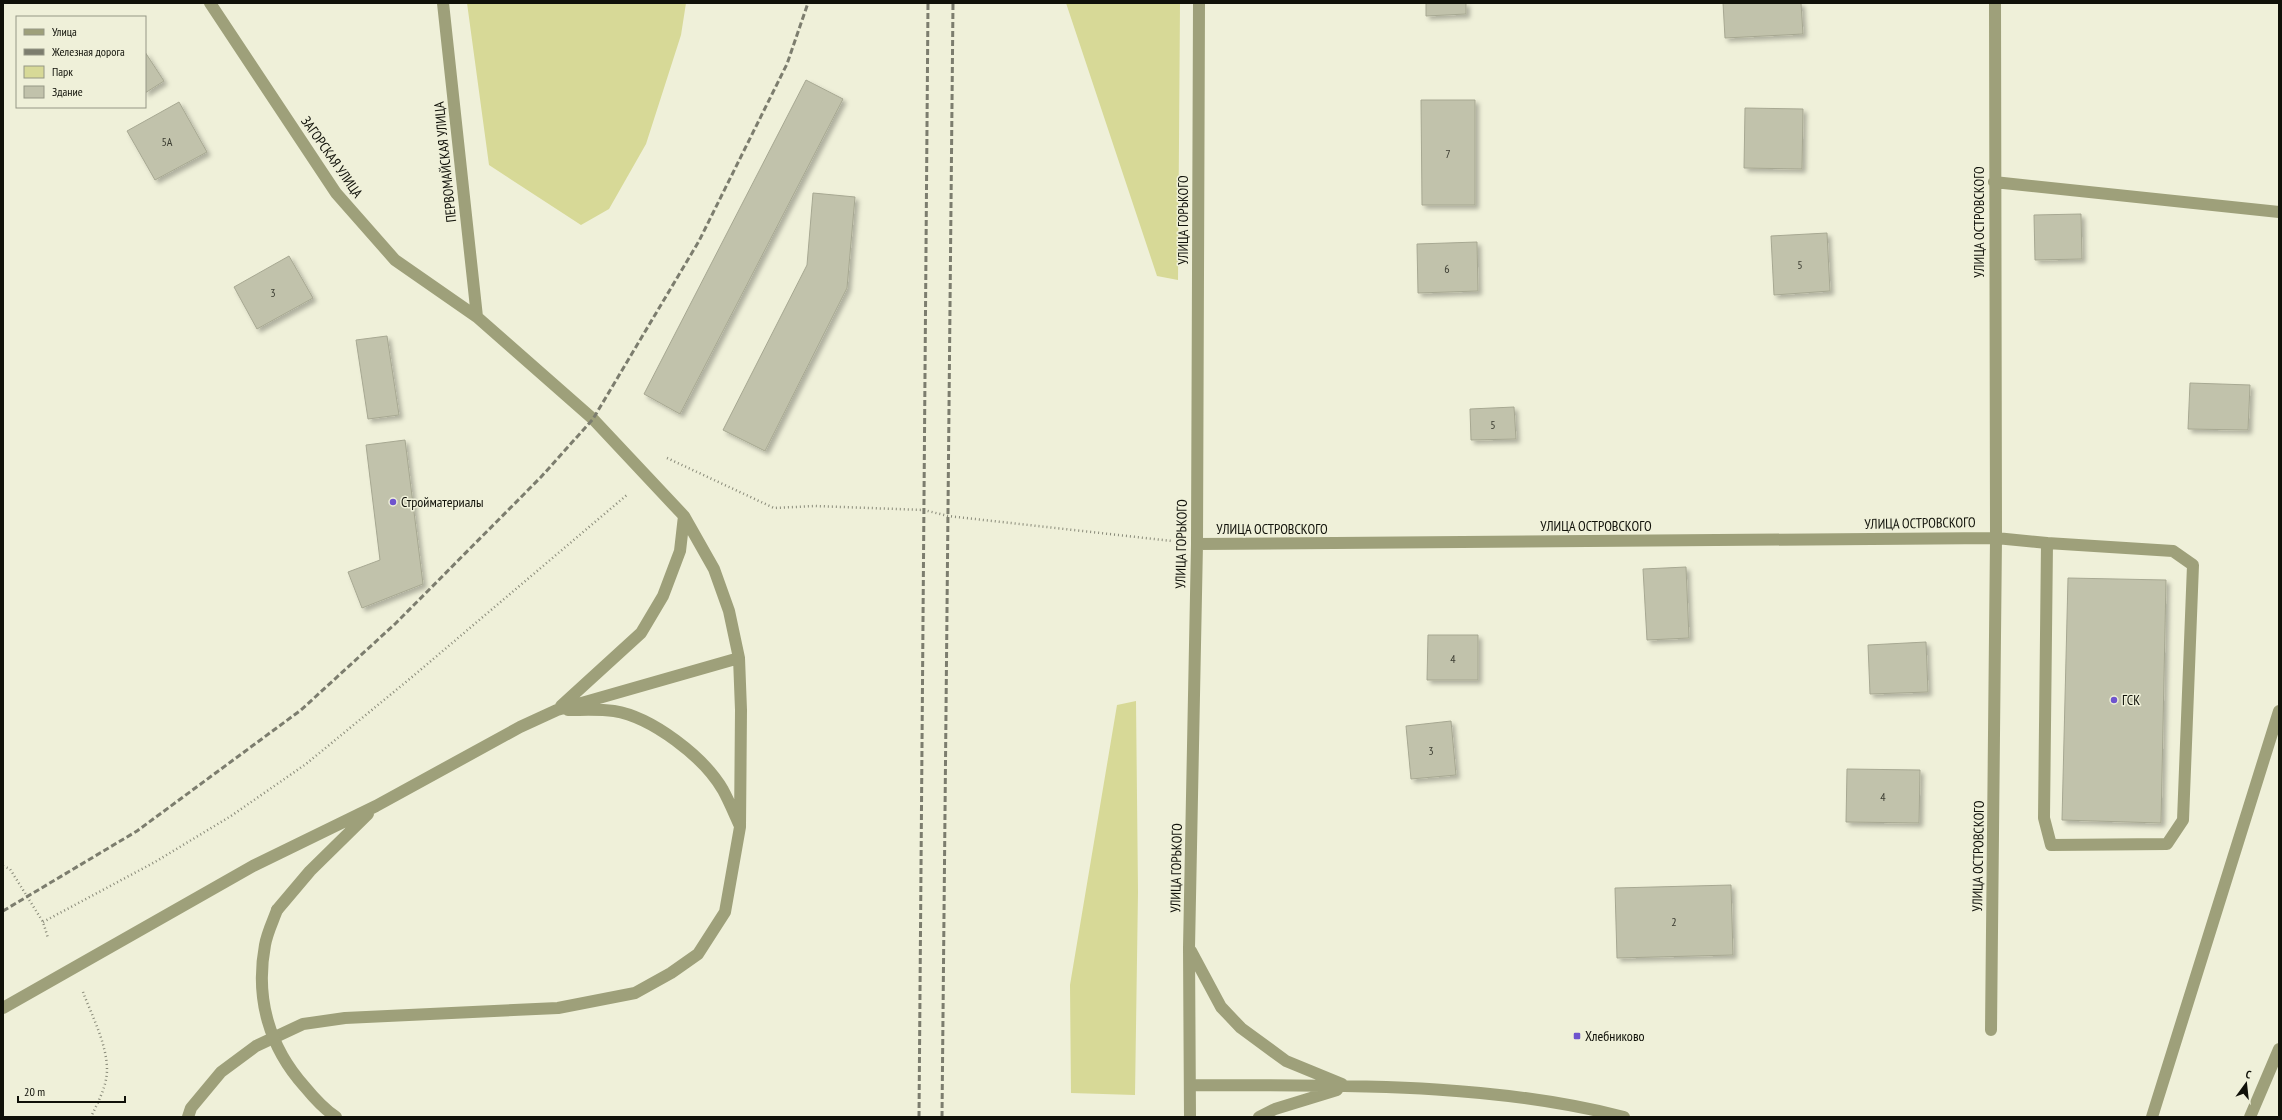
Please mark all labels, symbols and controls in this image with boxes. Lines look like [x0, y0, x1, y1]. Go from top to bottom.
legend [16, 16, 146, 108]
text: Улица [52, 24, 77, 39]
text: Железная дорога [51, 44, 125, 59]
text: Парк [52, 64, 73, 79]
text: Здание [52, 84, 83, 99]
street label: ПЕРВОМАЙСКАЯ УЛИЦА [430, 100, 460, 223]
street label: ЗАГОРСКАЯ УЛИЦА [297, 113, 367, 202]
house number: 5А [161, 134, 173, 149]
house number: 7 [1445, 146, 1451, 161]
street label: УЛИЦА ОСТРОВСКОГО [1970, 166, 1988, 278]
street label: УЛИЦА ГОРЬКОГО [1174, 175, 1192, 265]
house number: 5 [1797, 257, 1803, 272]
house number: 6 [1444, 261, 1450, 276]
house number: 3 [270, 285, 276, 300]
house number: 5 [1490, 417, 1496, 432]
place label: Стройматериалы [401, 493, 484, 511]
marker: Стройматериалы [388, 497, 398, 507]
street label: УЛИЦА ГОРЬКОГО [1171, 499, 1191, 589]
street label: УЛИЦА ОСТРОВСКОГО [1864, 513, 1976, 533]
street label: УЛИЦА ОСТРОВСКОГО [1540, 517, 1652, 535]
street label: УЛИЦА ОСТРОВСКОГО [1216, 520, 1328, 538]
house number: 4 [1450, 651, 1456, 666]
place label: ГСК [2122, 691, 2140, 709]
marker: ГСК [2109, 695, 2119, 705]
house number: 3 [1428, 743, 1434, 758]
house number: 4 [1880, 789, 1886, 804]
street label: УЛИЦА ОСТРОВСКОГО [1968, 800, 1988, 912]
street label: УЛИЦА ГОРЬКОГО [1166, 823, 1186, 913]
house number: 2 [1671, 914, 1677, 929]
place label: Хлебниково [1585, 1027, 1645, 1045]
marker: Хлебниково [1572, 1031, 1582, 1041]
north arrow [2226, 1064, 2266, 1104]
text: С [2244, 1067, 2253, 1082]
scale bar [18, 1078, 125, 1104]
text: 20 m [24, 1084, 45, 1099]

